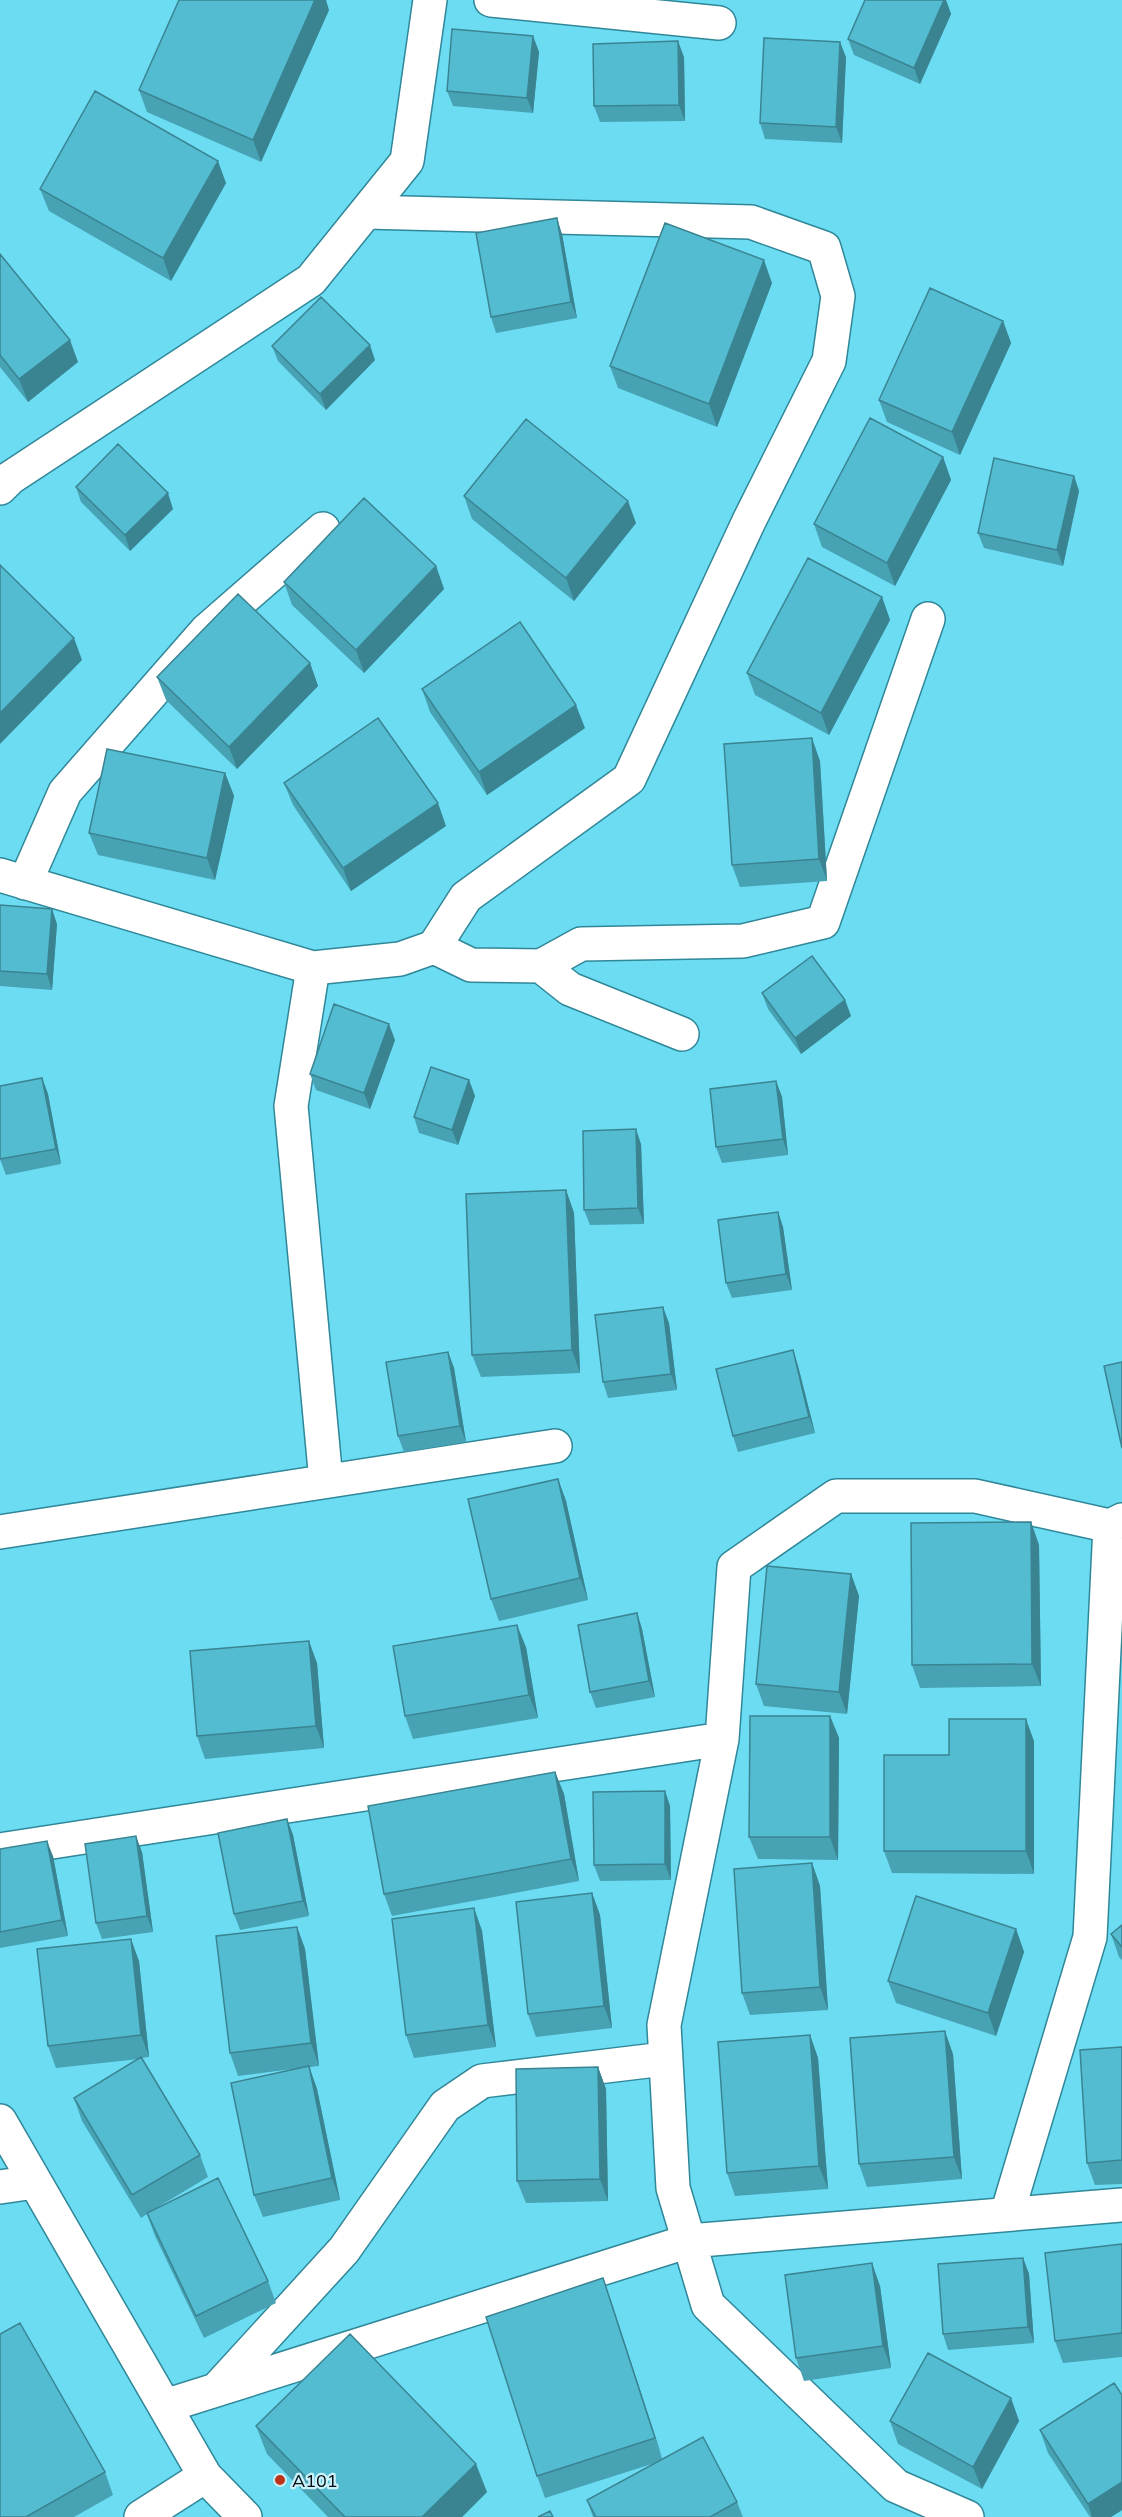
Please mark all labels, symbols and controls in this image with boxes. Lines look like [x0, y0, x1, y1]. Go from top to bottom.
place label: A101 [292, 2469, 338, 2492]
marker: A101 [273, 2473, 287, 2487]

